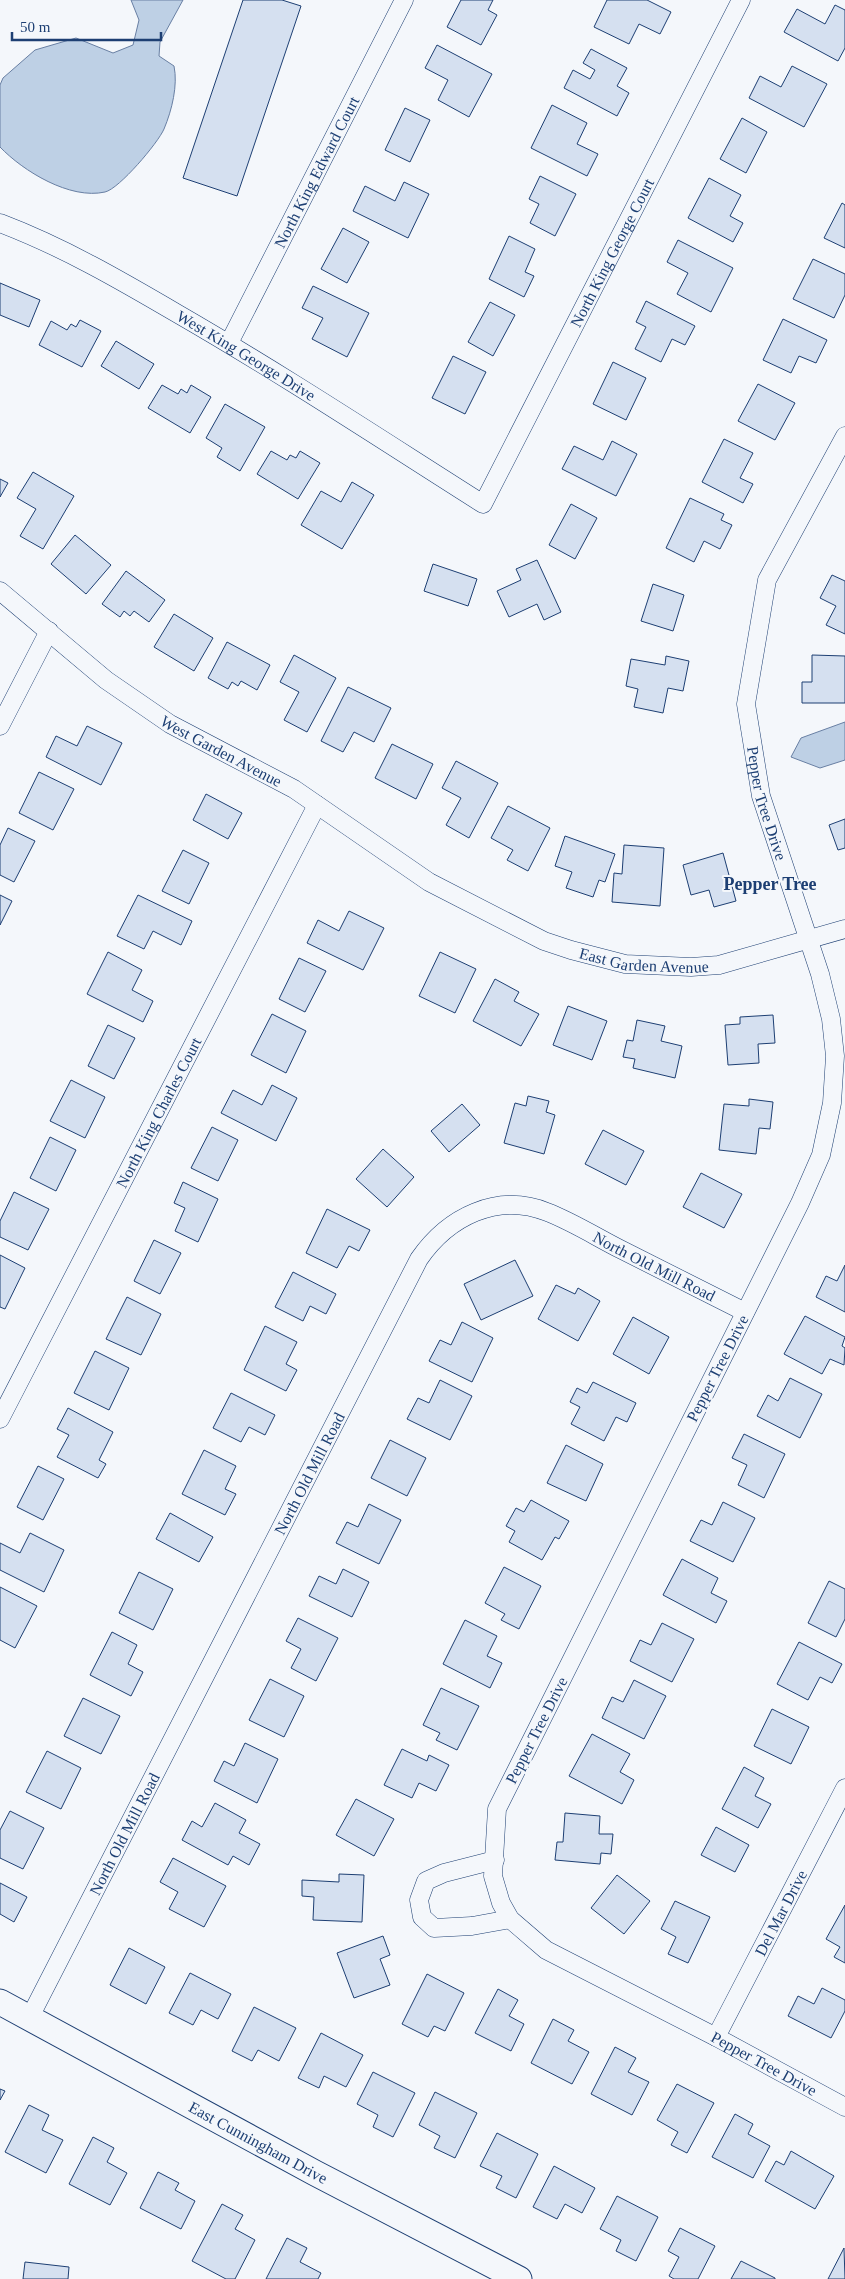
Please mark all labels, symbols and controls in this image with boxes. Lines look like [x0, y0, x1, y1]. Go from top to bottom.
scale bar [12, 10, 161, 42]
text: 50 m [20, 19, 51, 35]
street label: North King Edward Court [271, 93, 363, 251]
street label: North King George Court [567, 175, 657, 330]
street label: West King George Drive [174, 307, 319, 404]
street label: West Garden Avenue [157, 712, 285, 790]
street label: Pepper Tree Drive [744, 745, 790, 862]
district label: Pepper Tree [723, 874, 817, 894]
street label: East Garden Avenue [578, 945, 709, 976]
street label: North King Charles Court [113, 1034, 205, 1191]
street label: North Old Mill Road [590, 1228, 718, 1305]
street label: Pepper Tree Drive [683, 1312, 753, 1425]
street label: North Old Mill Road [271, 1410, 348, 1537]
street label: Pepper Tree Drive [502, 1674, 572, 1787]
street label: North Old Mill Road [86, 1770, 163, 1898]
street label: Del Mar Drive [752, 1867, 810, 1959]
street label: Pepper Tree Drive [708, 2028, 820, 2099]
street label: East Cunningham Drive [186, 2098, 330, 2187]

